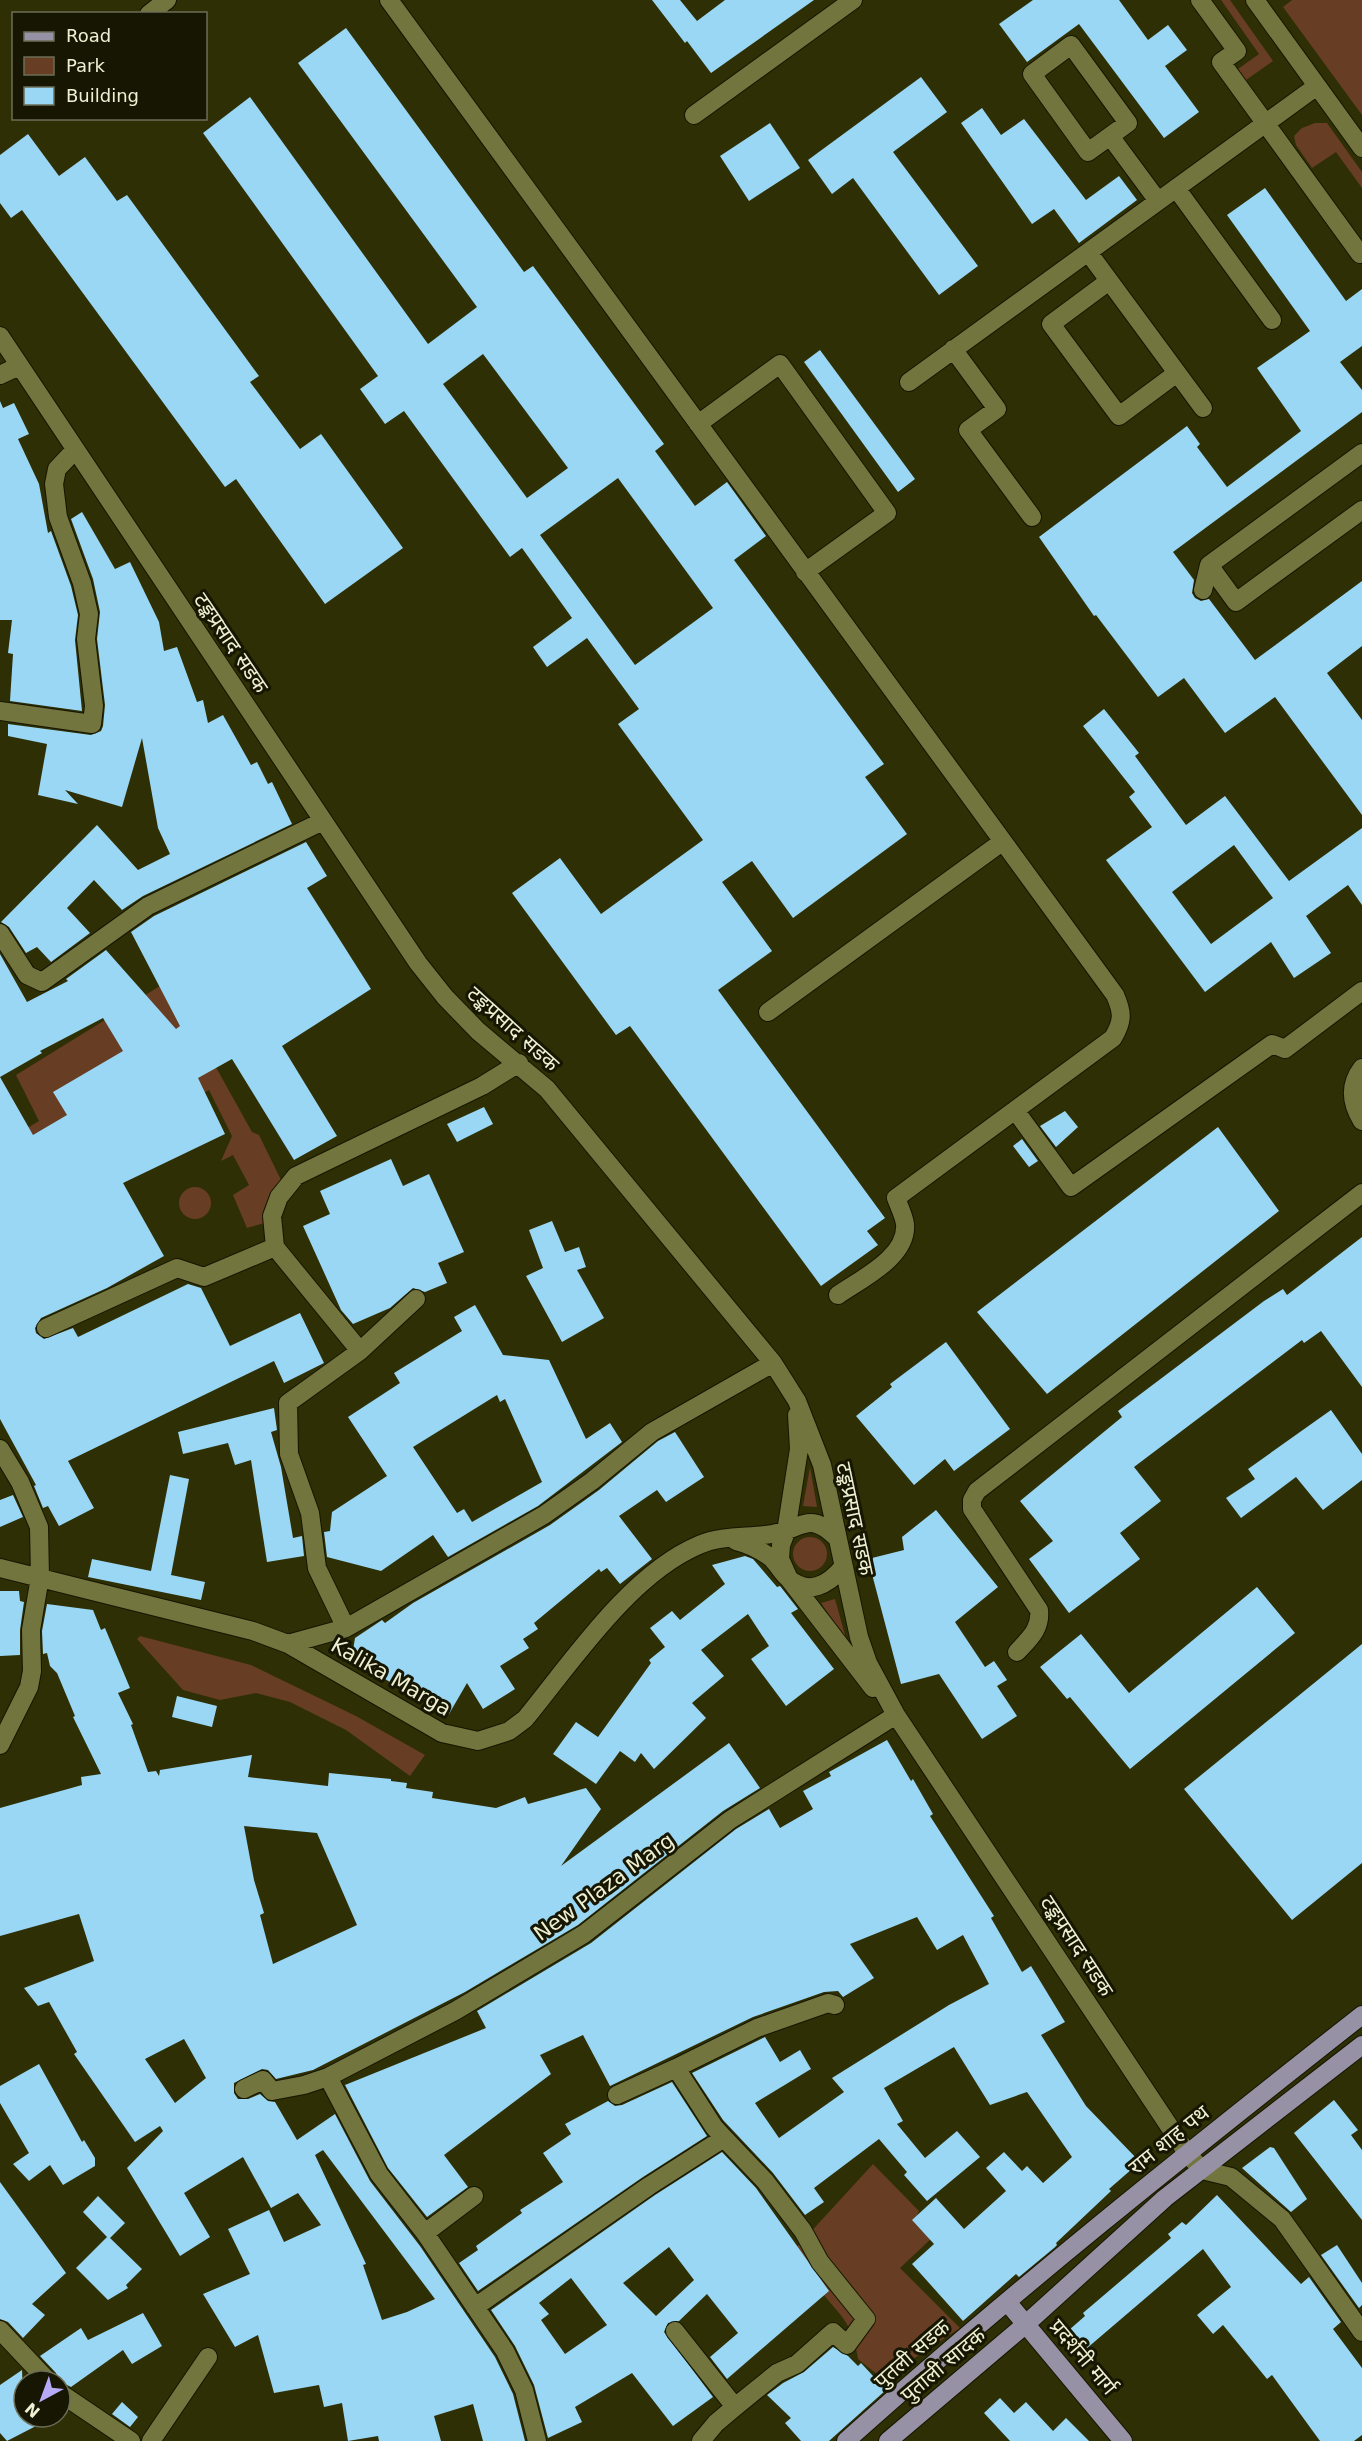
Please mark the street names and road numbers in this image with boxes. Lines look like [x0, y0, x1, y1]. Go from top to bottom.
street label: टङ्कप्रसाद सडक [189, 589, 274, 698]
street label: टङ्कप्रसाद सडक [462, 982, 564, 1077]
street label: टङ्कप्रसाद सडक [831, 1460, 879, 1579]
street label: Kalika Marga [327, 1633, 455, 1721]
street label: New Plaza Marg [529, 1828, 679, 1946]
street label: टङ्कप्रसाद सडक [1036, 1891, 1119, 2001]
street label: राम शाह पथ [1124, 2100, 1214, 2180]
street label: पुतली सडक [869, 2314, 956, 2394]
street label: प्रदर्शनी मार्ग [1045, 2314, 1122, 2400]
street label: पुताली सादक [896, 2322, 991, 2408]

